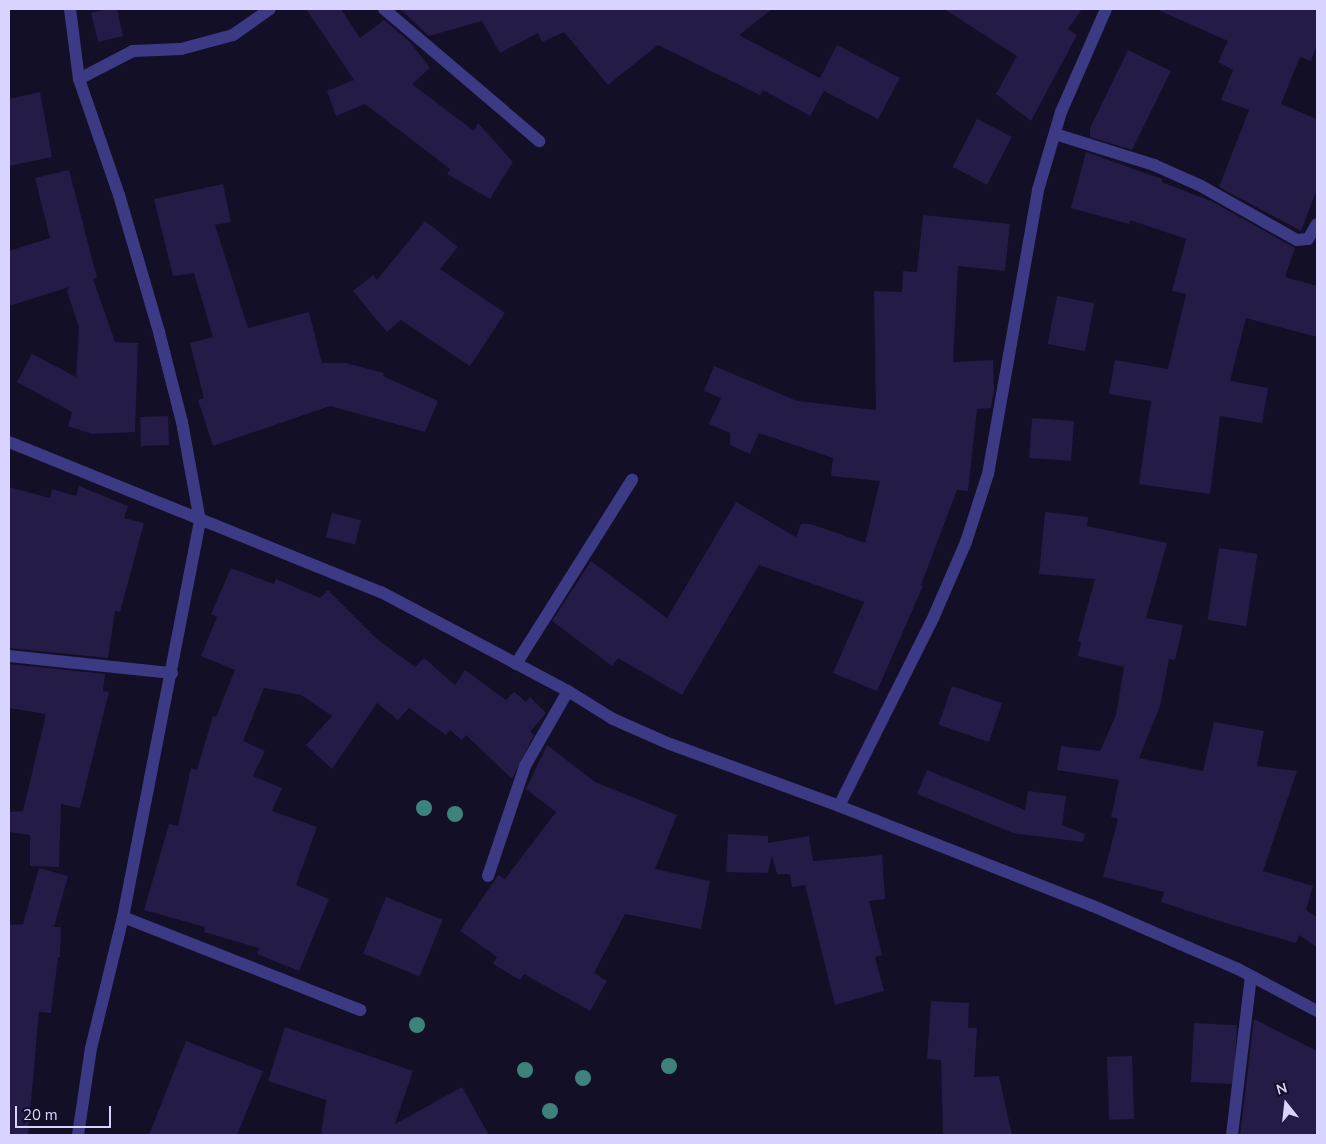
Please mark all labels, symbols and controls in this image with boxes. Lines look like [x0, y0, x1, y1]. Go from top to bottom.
north arrow [1261, 1079, 1311, 1129]
text: N [1274, 1079, 1289, 1100]
scale bar [18, 1096, 114, 1128]
text: 20 m [23, 1105, 58, 1125]

